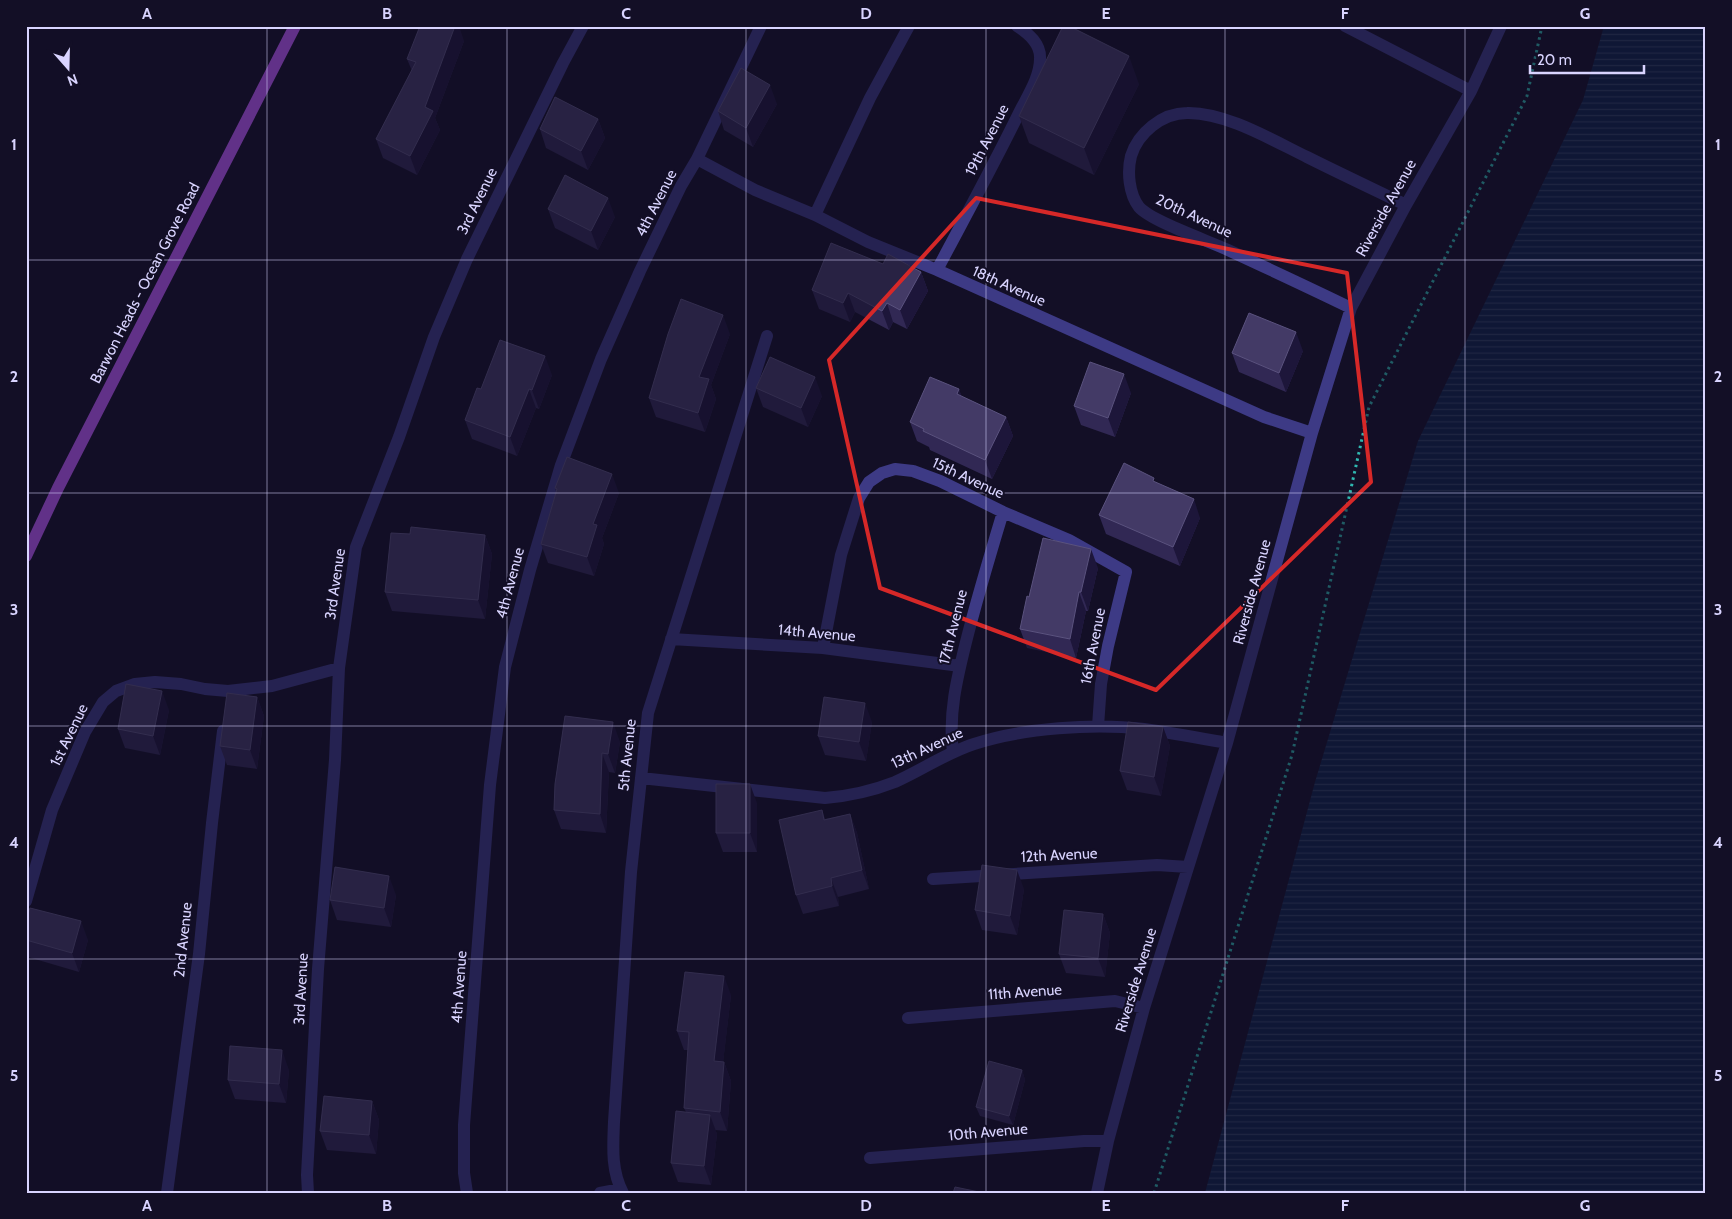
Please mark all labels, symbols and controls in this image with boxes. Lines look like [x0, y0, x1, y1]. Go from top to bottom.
text: A [142, 4, 152, 23]
text: B [382, 4, 392, 23]
text: C [621, 4, 631, 23]
text: D [860, 4, 872, 23]
text: E [1101, 4, 1111, 23]
text: F [1341, 4, 1350, 23]
text: G [1580, 4, 1590, 23]
north arrow [42, 42, 92, 92]
scale bar [1530, 42, 1643, 74]
text: 20 m [1537, 51, 1572, 69]
text: N [65, 70, 80, 90]
street label: 19th Avenue [961, 101, 1013, 179]
text: 1 [11, 135, 17, 154]
text: 1 [1715, 135, 1721, 154]
street label: Riverside Avenue [1352, 156, 1420, 260]
street label: 3rd Avenue [453, 164, 501, 237]
street label: 4th Avenue [631, 166, 681, 240]
street label: Barwon Heads - Ocean Grove Road [86, 180, 204, 386]
street label: 20th Avenue [1153, 190, 1235, 242]
street label: 18th Avenue [970, 262, 1049, 310]
text: 2 [10, 367, 18, 386]
text: 2 [1714, 367, 1722, 386]
street label: 15th Avenue [929, 454, 1007, 503]
street label: Riverside Avenue [1229, 537, 1275, 647]
street label: 4th Avenue [492, 545, 528, 620]
street label: 3rd Avenue [321, 547, 349, 621]
street label: 17th Avenue [935, 587, 971, 666]
text: 3 [10, 600, 18, 619]
text: 3 [1714, 600, 1722, 619]
street label: 16th Avenue [1077, 606, 1109, 686]
street label: 14th Avenue [778, 621, 857, 645]
street label: 1st Avenue [46, 701, 92, 769]
street label: 5th Avenue [614, 718, 640, 792]
street label: 13th Avenue [888, 723, 966, 772]
text: 4 [9, 833, 19, 852]
text: 4 [1713, 833, 1723, 852]
street label: 12th Avenue [1020, 844, 1098, 866]
street label: 2nd Avenue [170, 901, 196, 978]
street label: Riverside Avenue [1112, 925, 1161, 1034]
street label: 4th Avenue [447, 950, 471, 1024]
street label: 3rd Avenue [290, 952, 312, 1025]
street label: 11th Avenue [988, 980, 1063, 1004]
text: 5 [10, 1066, 18, 1085]
text: 5 [1714, 1066, 1722, 1085]
street label: 10th Avenue [948, 1120, 1029, 1144]
text: A [142, 1196, 152, 1215]
text: B [382, 1196, 392, 1215]
text: C [621, 1196, 631, 1215]
text: D [860, 1196, 872, 1215]
text: E [1101, 1196, 1111, 1215]
text: F [1341, 1196, 1350, 1215]
text: G [1580, 1196, 1590, 1215]

